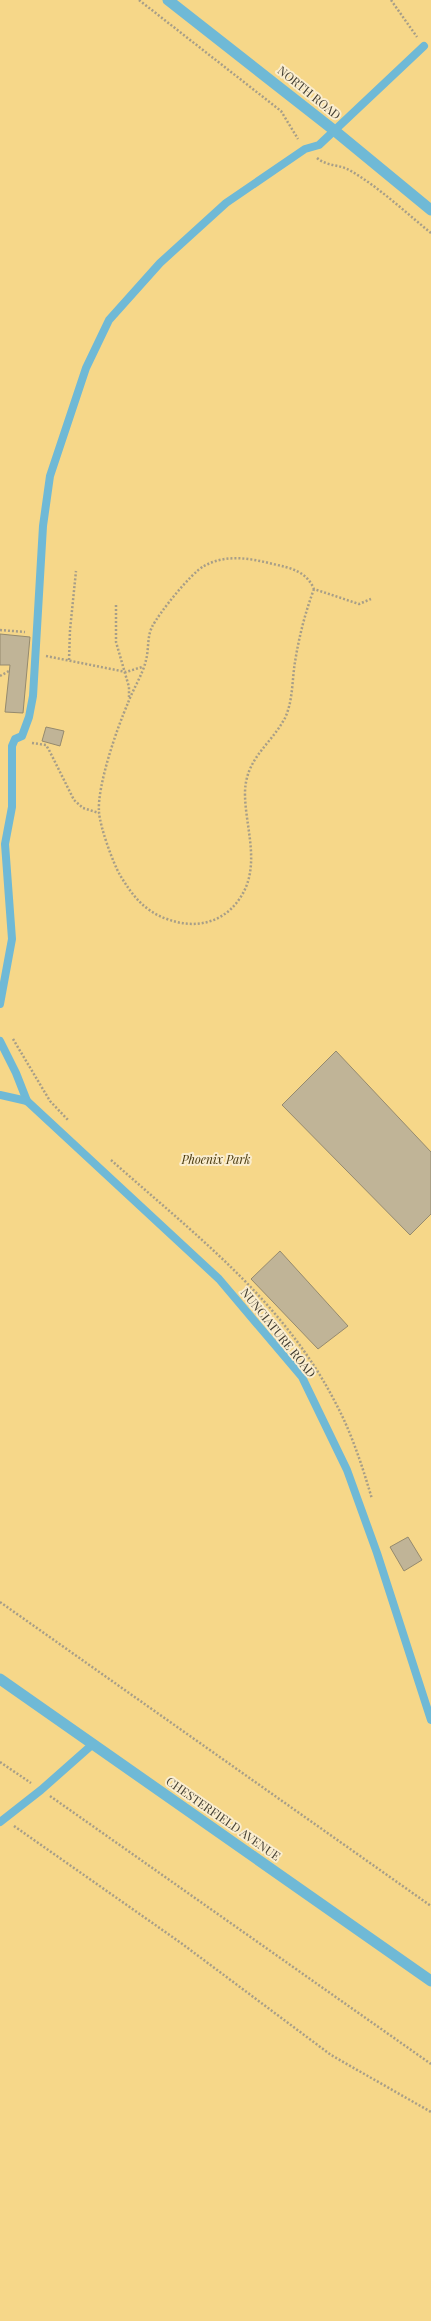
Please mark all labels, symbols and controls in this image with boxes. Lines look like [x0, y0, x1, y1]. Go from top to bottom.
street label: NORTH ROAD [275, 62, 345, 123]
park label: Phoenix Park [181, 1151, 250, 1167]
street label: NUNCIATURE ROAD [238, 1284, 320, 1381]
street label: CHESTERFIELD AVENUE [163, 1773, 284, 1864]

